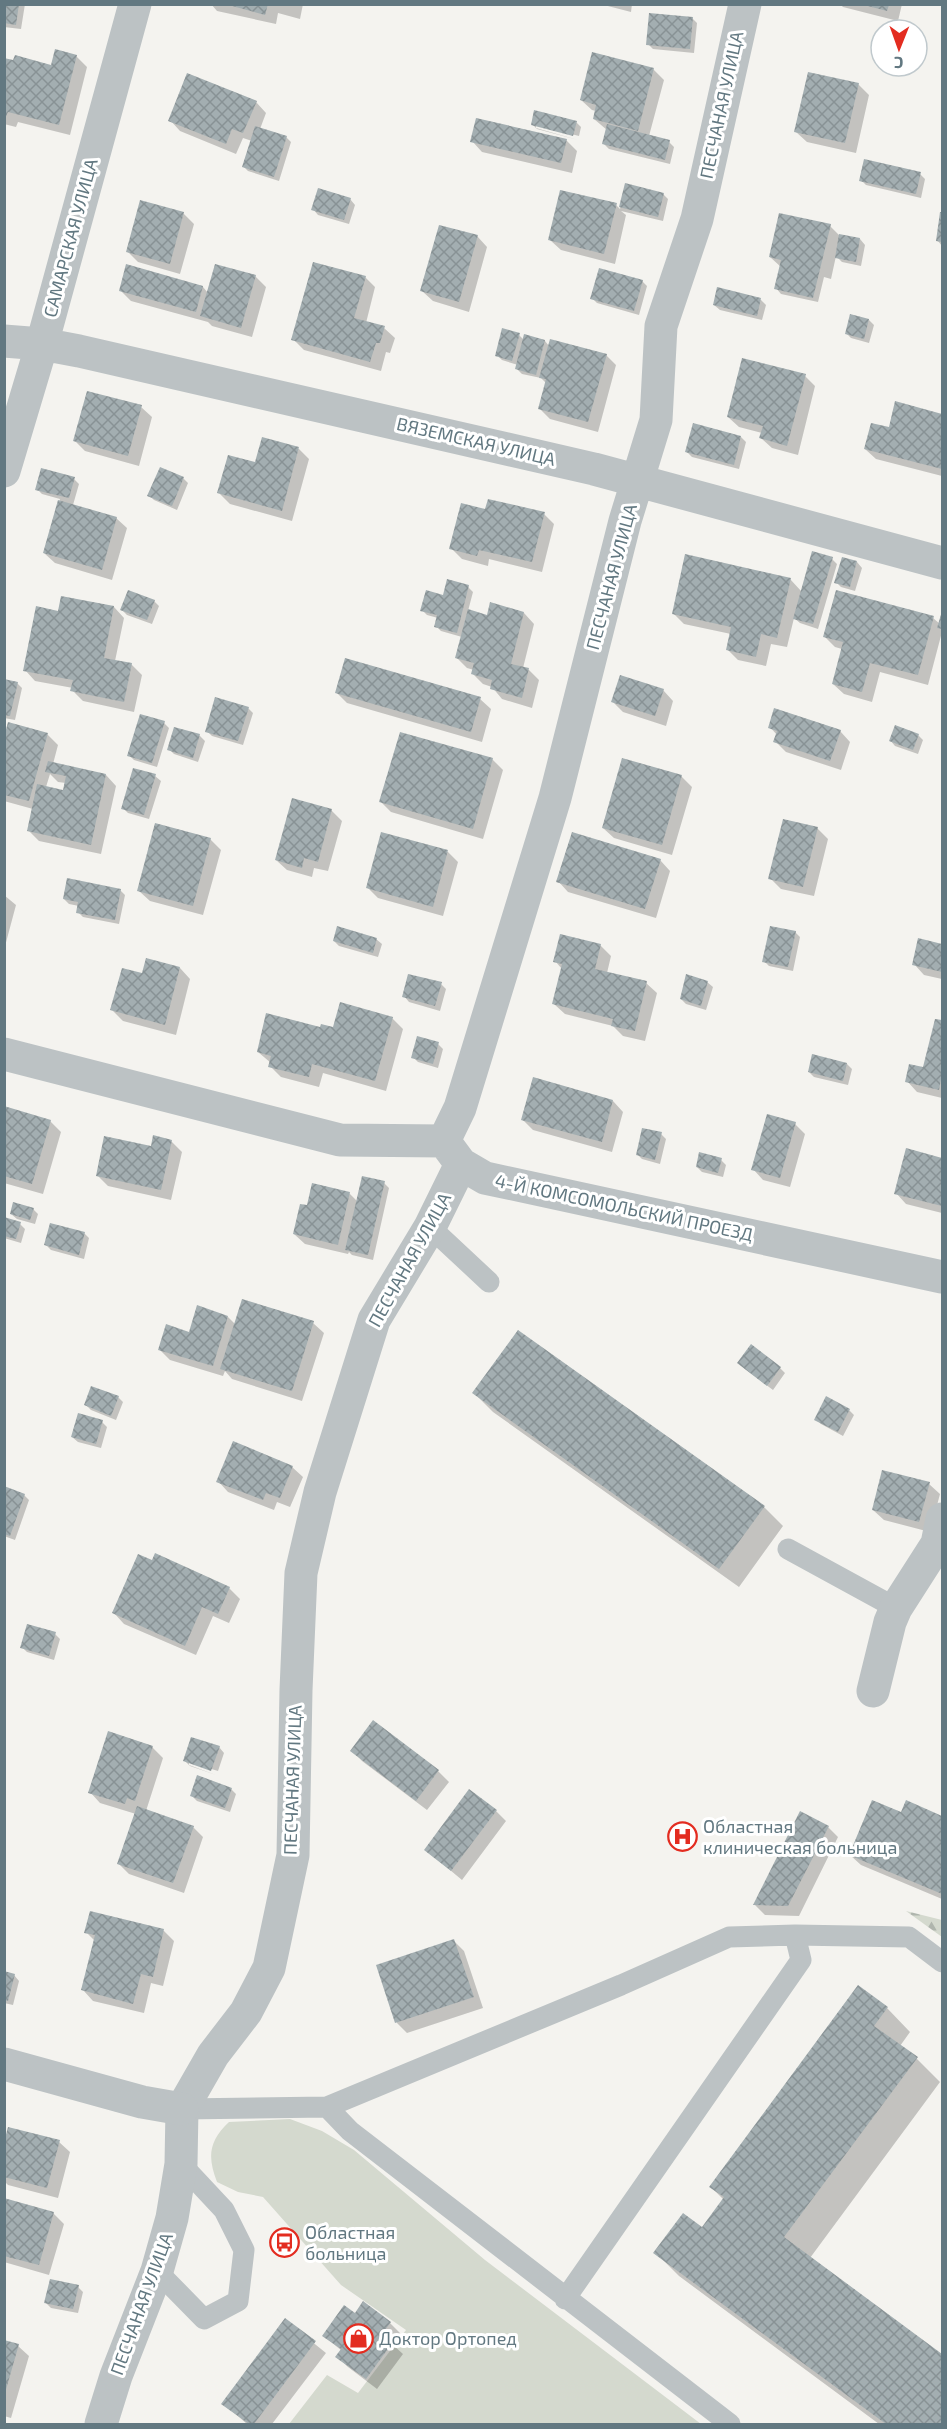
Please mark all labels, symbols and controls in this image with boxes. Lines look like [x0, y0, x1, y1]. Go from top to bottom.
north arrow [869, 18, 929, 78]
street label: ПЕСЧАНАЯ УЛИЦА [695, 28, 748, 181]
text: С [894, 54, 904, 73]
street label: САМАРСКАЯ УЛИЦА [38, 155, 102, 320]
street label: ВЯЗЕМСКАЯ УЛИЦА [395, 412, 559, 470]
street label: ПЕСЧАНАЯ УЛИЦА [581, 501, 641, 652]
street label: 4-Й КОМСОМОЛЬСКИЙ ПРОЕЗД [493, 1169, 755, 1245]
street label: ПЕСЧАНАЯ УЛИЦА [363, 1188, 456, 1330]
street label: ПЕСЧАНАЯ УЛИЦА [278, 1704, 306, 1855]
place label: Областная клиническая больница [703, 1815, 897, 1858]
hospital icon: Областная клиническая больница [666, 1821, 698, 1853]
place label: Областная больница [305, 2221, 395, 2264]
bus stop icon: Областная больница [268, 2227, 300, 2259]
street label: ПЕСЧАНАЯ УЛИЦА [105, 2229, 177, 2378]
shop icon: Доктор Ортопед [342, 2323, 374, 2355]
place label: Доктор Ортопед [379, 2327, 517, 2349]

